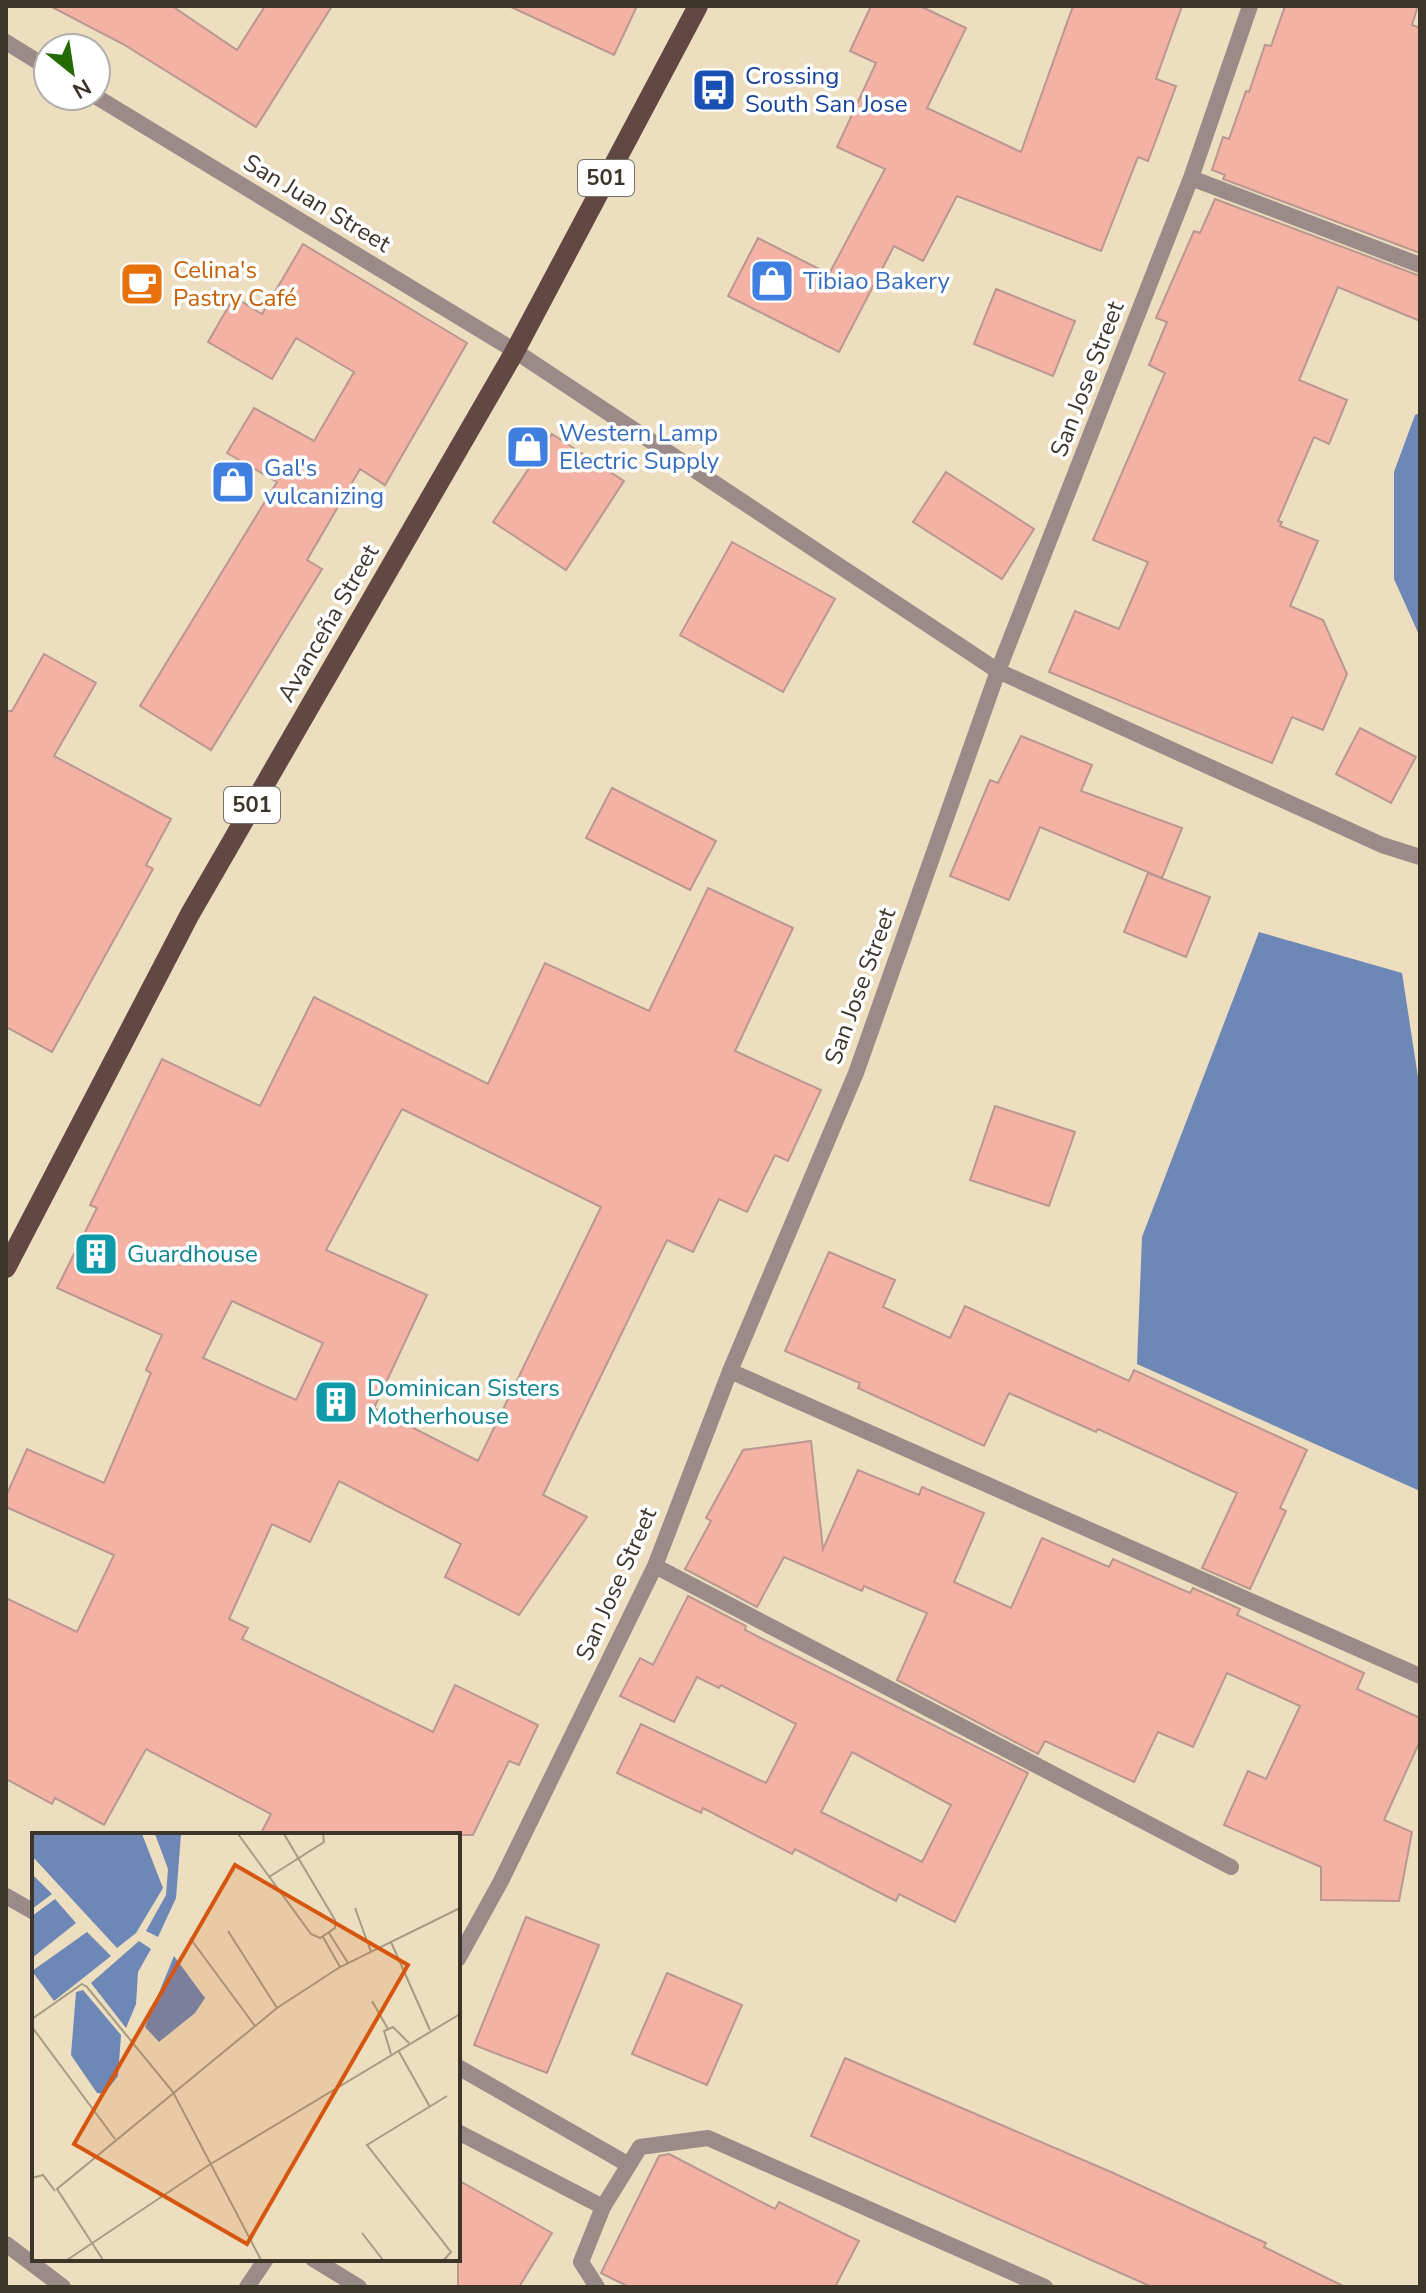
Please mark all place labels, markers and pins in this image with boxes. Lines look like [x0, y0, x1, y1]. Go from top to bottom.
place label: Crossing South San Jose [745, 60, 907, 120]
bus stop icon: Crossing South San Jose [690, 66, 738, 114]
place label: Celina's Pastry Café [173, 254, 297, 314]
shop icon: Tibiao Bakery [748, 257, 796, 305]
cafe icon: Celina's Pastry Café [118, 260, 166, 308]
place label: Tibiao Bakery [803, 265, 951, 297]
place label: Western Lamp Electric Supply [559, 417, 720, 477]
shop icon: Western Lamp Electric Supply [504, 423, 552, 471]
place label: Gal's vulcanizing [264, 452, 384, 512]
shop icon: Gal's vulcanizing [209, 458, 257, 506]
building icon: Guardhouse [72, 1230, 120, 1278]
place label: Guardhouse [127, 1238, 258, 1270]
place label: Dominican Sisters Motherhouse [367, 1372, 560, 1432]
building icon: Dominican Sisters Motherhouse [312, 1378, 360, 1426]

